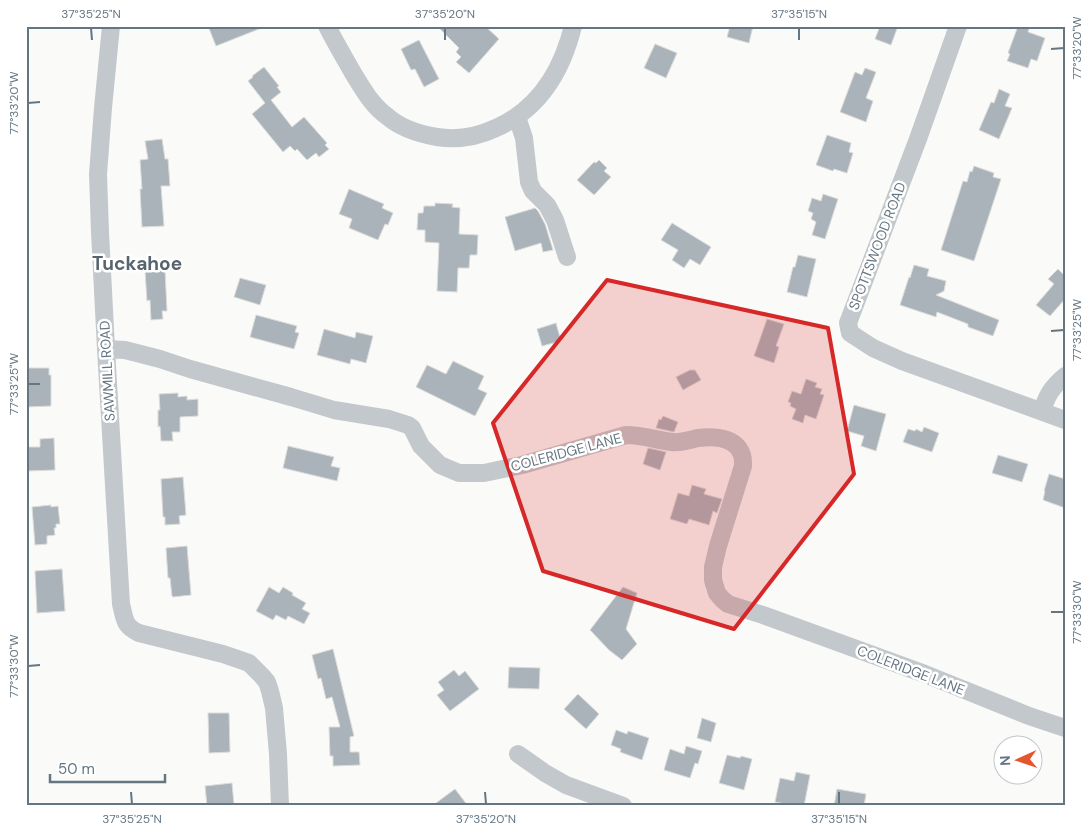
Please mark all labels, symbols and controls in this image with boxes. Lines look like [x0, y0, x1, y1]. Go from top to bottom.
text: 37°35'25"N [61, 6, 121, 22]
text: 37°35'20"N [415, 6, 475, 22]
text: 37°35'15"N [771, 6, 827, 22]
text: 77°33'20"W [1069, 16, 1085, 80]
text: 77°33'20"W [6, 71, 22, 135]
street label: SPOTTSWOOD ROAD [844, 180, 910, 312]
district label: Tuckahoe [92, 251, 182, 276]
text: 77°33'25"W [1069, 299, 1085, 361]
street label: SAWMILL ROAD [95, 320, 119, 422]
text: 77°33'25"W [6, 353, 22, 415]
street label: COLERIDGE LANE [509, 429, 623, 475]
text: 77°33'30"W [1069, 580, 1085, 644]
text: 77°33'30"W [6, 634, 22, 698]
street label: COLERIDGE LANE [855, 641, 967, 699]
north arrow [994, 734, 1044, 784]
scale bar [50, 752, 165, 784]
text: N [996, 755, 1014, 766]
text: 50 m [58, 759, 95, 779]
text: 37°35'25"N [102, 811, 162, 827]
text: 37°35'20"N [456, 811, 516, 827]
text: 37°35'15"N [811, 811, 867, 827]

